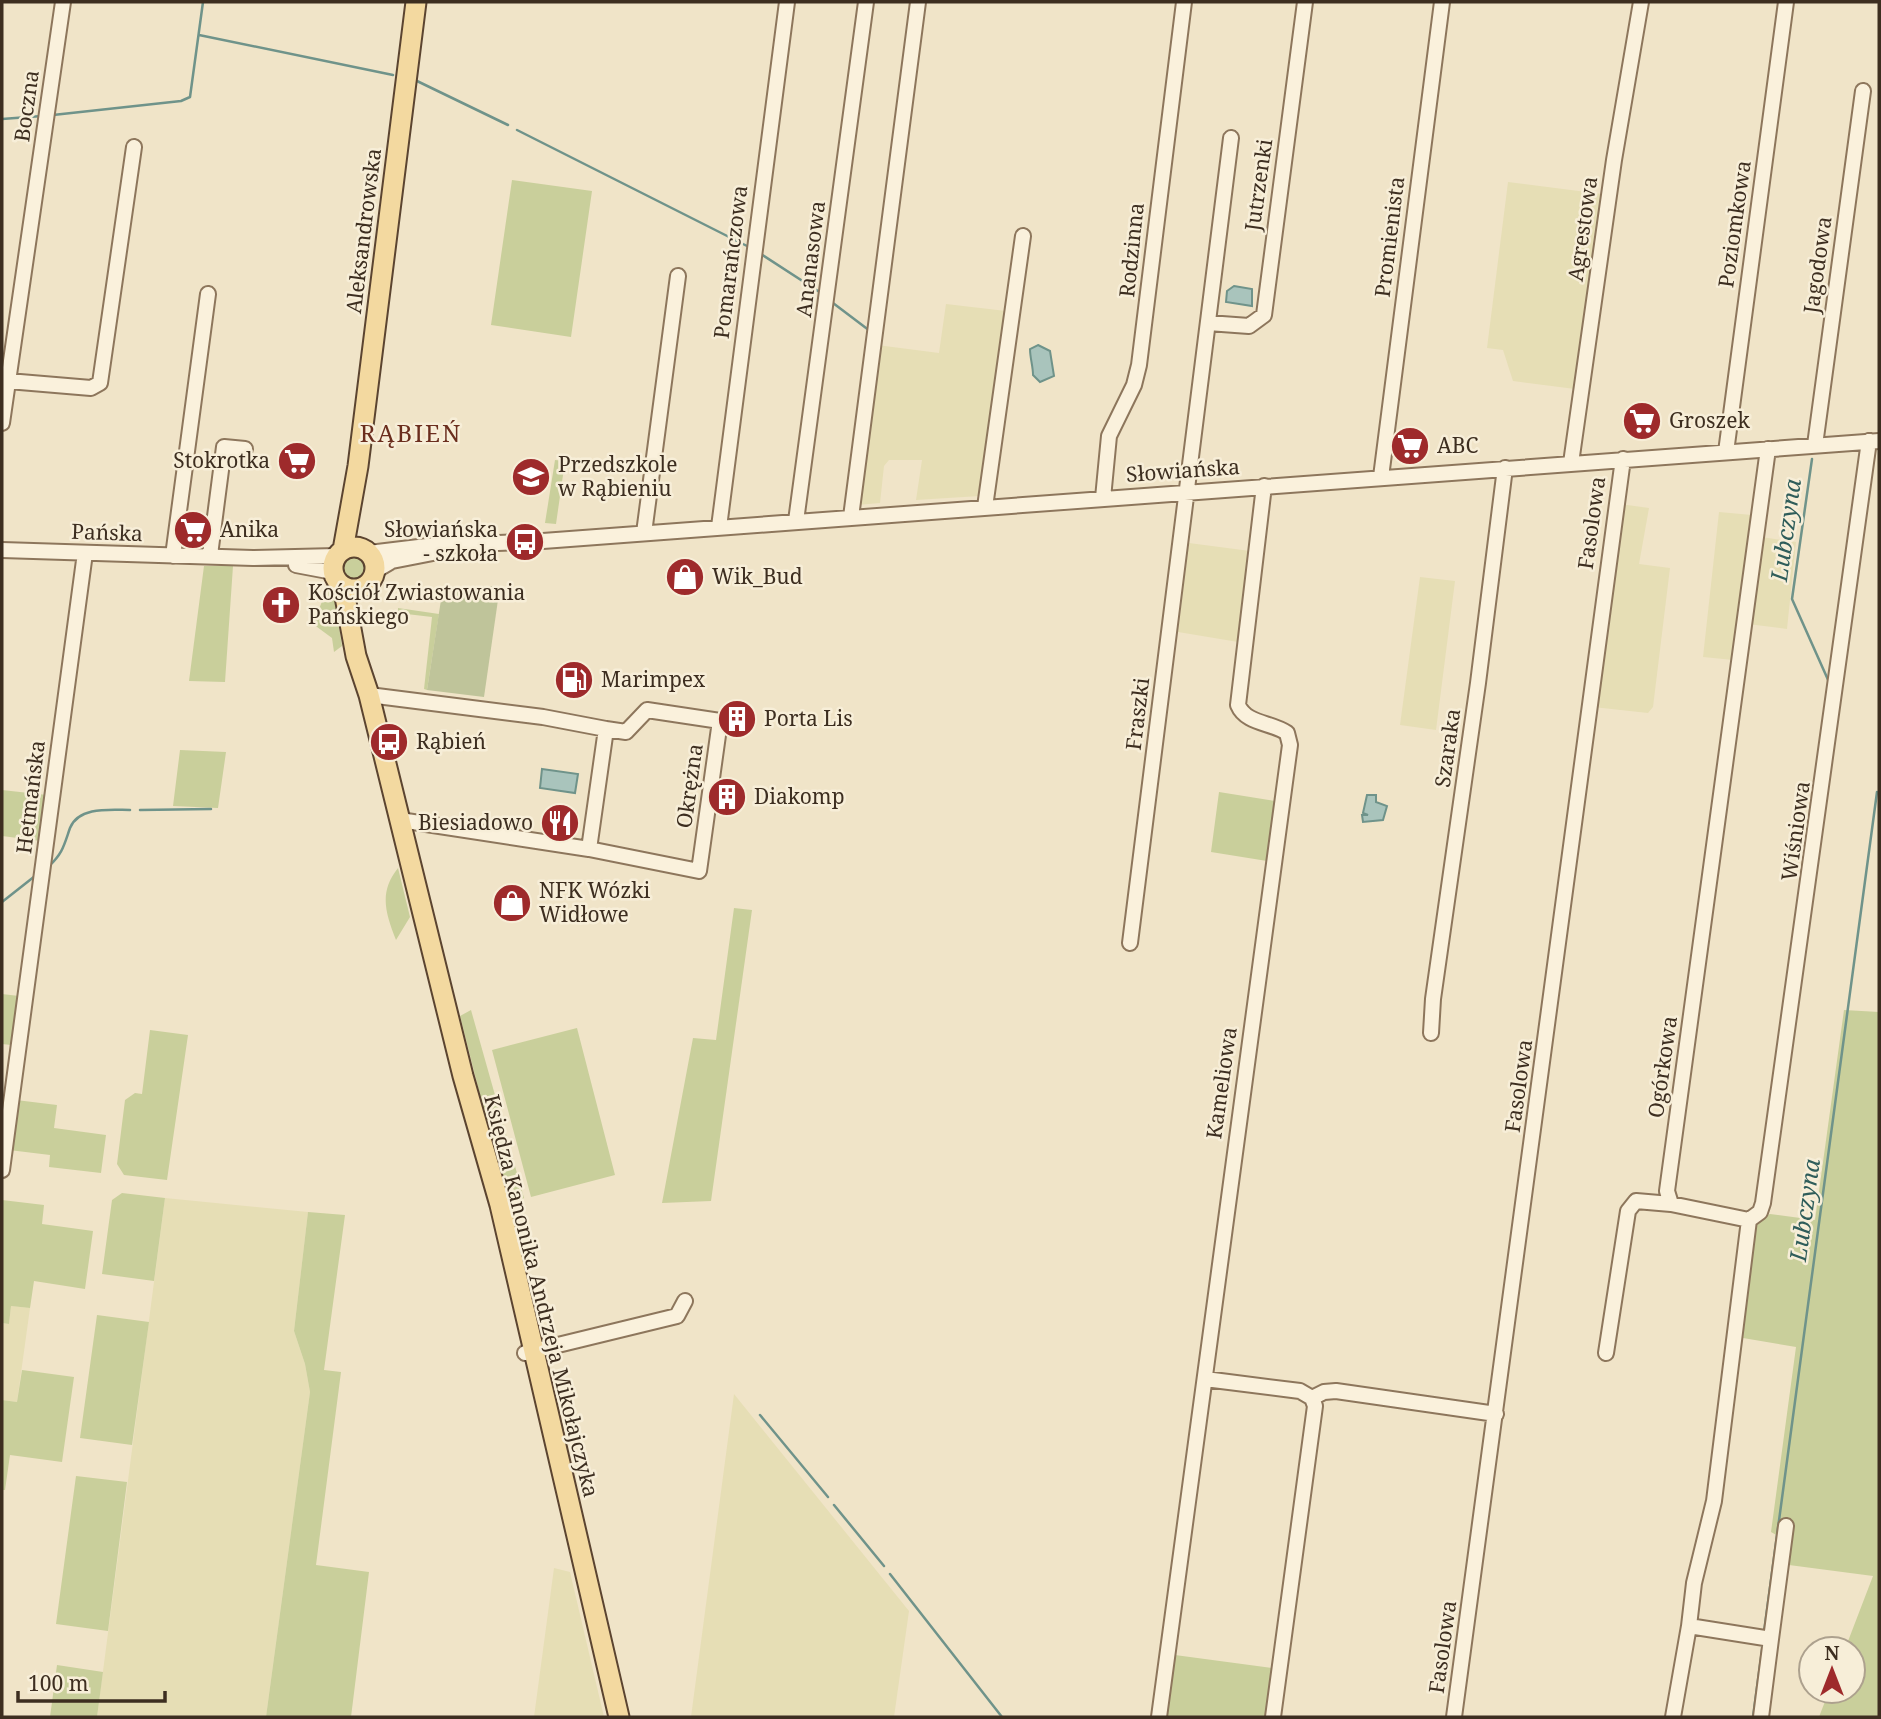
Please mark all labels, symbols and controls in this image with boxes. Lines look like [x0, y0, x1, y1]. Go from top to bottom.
street label: Boczna [7, 68, 45, 144]
street label: Jutrzenki [1238, 137, 1278, 234]
street label: Aleksandrowska [339, 147, 387, 315]
street label: Poziomkowa [1711, 158, 1757, 289]
street label: Promienista [1368, 175, 1410, 299]
street label: Agrestowa [1561, 175, 1603, 283]
street label: Pomarańczowa [707, 184, 753, 340]
street label: Ananasowa [789, 199, 831, 319]
street label: Rodzinna [1112, 201, 1150, 299]
street label: Jagodowa [1796, 215, 1838, 316]
supermarket icon: Groszek [1621, 400, 1663, 442]
place label: Groszek [1669, 406, 1750, 434]
district label: RĄBIEŃ [360, 416, 462, 449]
supermarket icon: ABC [1389, 425, 1431, 467]
place label: ABC [1437, 431, 1479, 459]
supermarket icon: Stokrotka [276, 440, 318, 482]
place label: Stokrotka [173, 446, 270, 474]
place label: Przedszkole w Rąbieniu [558, 450, 677, 502]
street label: Słowiańska [1125, 452, 1241, 488]
school or university icon: Przedszkole w Rąbieniu [510, 456, 552, 498]
street label: Fasolowa [1571, 475, 1611, 571]
water label: Lubczyna [1762, 476, 1808, 584]
supermarket icon: Anika [172, 509, 214, 551]
place label: Anika [220, 515, 279, 543]
place label: Słowiańska - szkoła [384, 515, 498, 567]
street label: Pańska [71, 517, 143, 547]
bus stop icon: Słowiańska - szkoła [504, 521, 546, 563]
shop icon: Wik_Bud [664, 556, 706, 598]
place label: Wik_Bud [712, 562, 803, 590]
place label: Kościół Zwiastowania Pańskiego [308, 578, 525, 630]
church icon: Kościół Zwiastowania Pańskiego [260, 584, 302, 626]
fuel station icon: Marimpex [553, 659, 595, 701]
place label: Marimpex [601, 665, 706, 693]
street label: Fraszki [1119, 676, 1155, 752]
building icon: Porta Lis [716, 698, 758, 740]
place label: Porta Lis [764, 704, 853, 732]
street label: Szaraka [1428, 707, 1466, 789]
bus stop icon: Rąbień [368, 721, 410, 763]
place label: Rąbień [416, 727, 486, 755]
street label: Hetmańska [9, 739, 51, 855]
street label: Okrężna [669, 742, 709, 830]
building icon: Diakomp [706, 776, 748, 818]
street label: Wiśniowa [1774, 779, 1816, 883]
place label: Diakomp [754, 782, 845, 810]
restaurant icon: Biesiadowo [539, 802, 581, 844]
place label: Biesiadowo [418, 808, 533, 836]
place label: NFK Wózki Widłowe [539, 876, 650, 928]
shop icon: NFK Wózki Widłowe [491, 882, 533, 924]
street label: Ogórkowa [1641, 1014, 1683, 1120]
street label: Kameliowa [1199, 1025, 1243, 1141]
street label: Fasolowa [1498, 1038, 1538, 1134]
street label: Księdza Kanonika Andrzeja Mikołajczyka [478, 1091, 606, 1500]
water label: Lubczyna [1781, 1156, 1827, 1264]
street label: Fasolowa [1422, 1599, 1462, 1695]
north arrow [1797, 1635, 1867, 1705]
text: N [1825, 1640, 1840, 1666]
scale bar [18, 1660, 164, 1704]
text: 100 m [28, 1669, 89, 1697]

